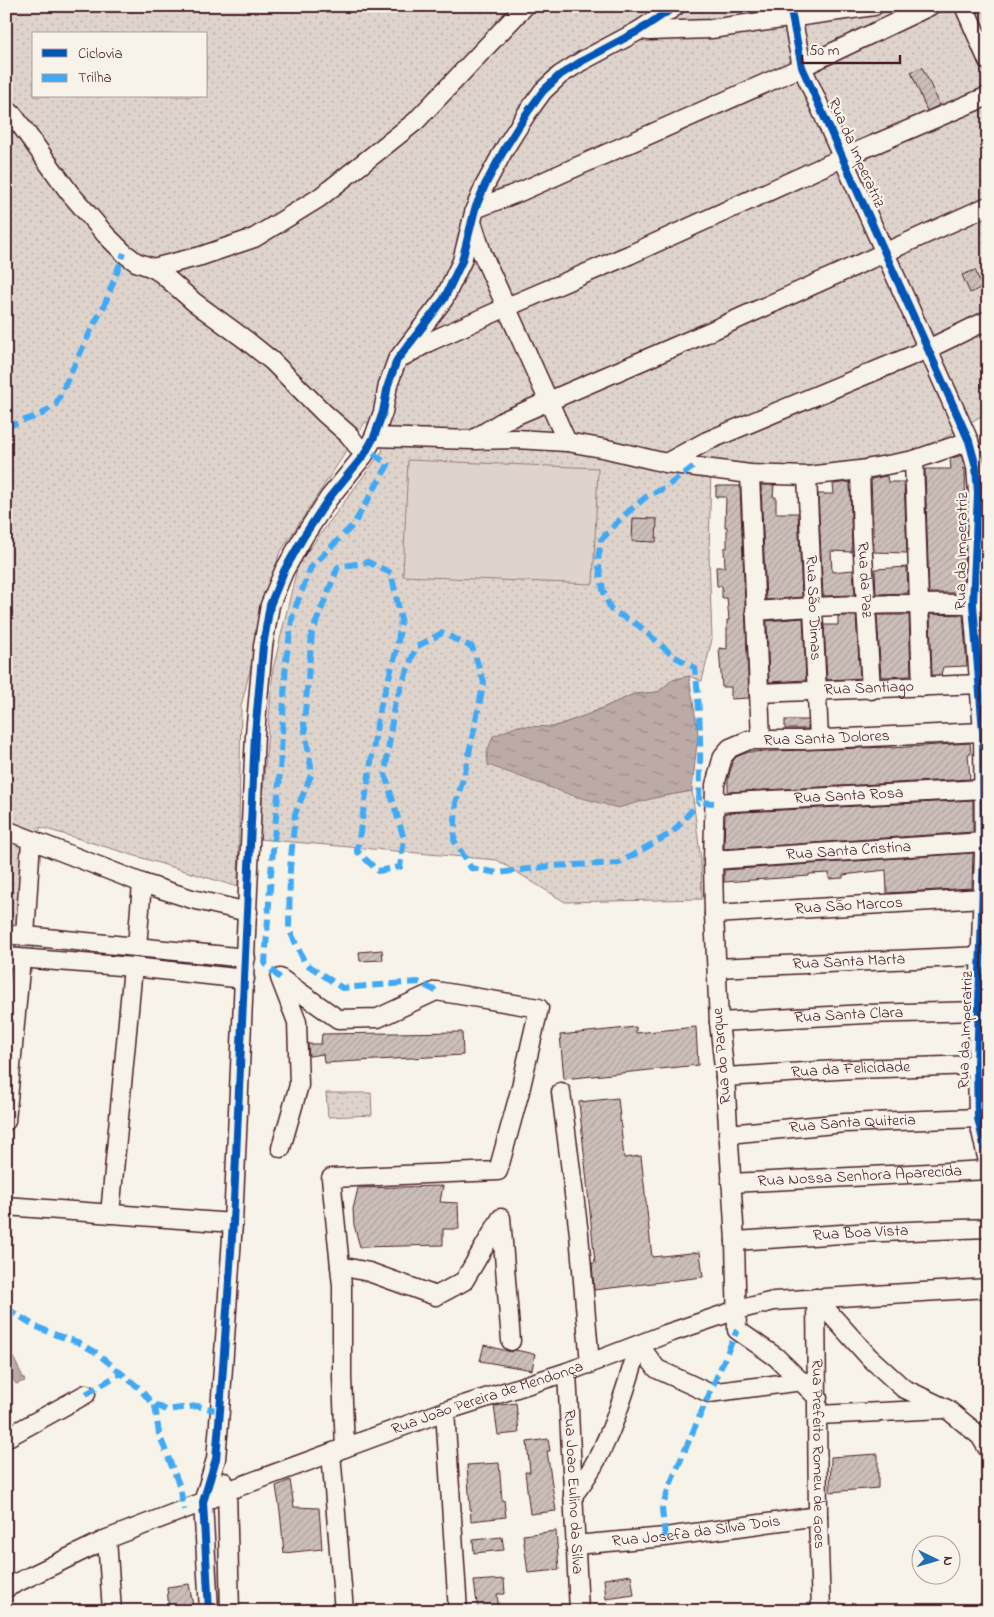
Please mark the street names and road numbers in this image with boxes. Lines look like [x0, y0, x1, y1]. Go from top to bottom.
street label: Rua da Imperatriz [821, 94, 891, 212]
street label: Rua da Imperatriz [949, 492, 975, 610]
street label: Rua da Paz [850, 541, 879, 619]
street label: Rua São Dimas [799, 555, 827, 661]
street label: Rua Santiago [824, 675, 914, 702]
street label: Rua Santa Dolores [764, 724, 890, 752]
street label: Rua Santa Rosa [794, 781, 904, 811]
street label: Rua Santa Cristina [785, 835, 912, 867]
street label: Rua São Marcos [794, 891, 904, 921]
street label: Rua Santa Marta [792, 947, 906, 977]
street label: Rua da Imperatriz [952, 970, 980, 1089]
street label: Rua Santa Clara [794, 1001, 904, 1030]
street label: Rua do Parque [706, 1006, 738, 1105]
street label: Rua da Felicidade [791, 1055, 912, 1085]
street label: Rua Santa Quiteria [788, 1108, 916, 1140]
street label: Rua Nossa Senhora Aparecida [757, 1159, 963, 1194]
street label: Rua Boa Vista [812, 1219, 909, 1248]
street label: Rua João Pereira de Mendonça [388, 1355, 587, 1442]
street label: Rua Prefeito Romeu de Goes [805, 1359, 831, 1549]
street label: Rua Joao Eulino da Silva [557, 1409, 589, 1575]
street label: Rua Josefa da Silva Dois [611, 1509, 782, 1554]

